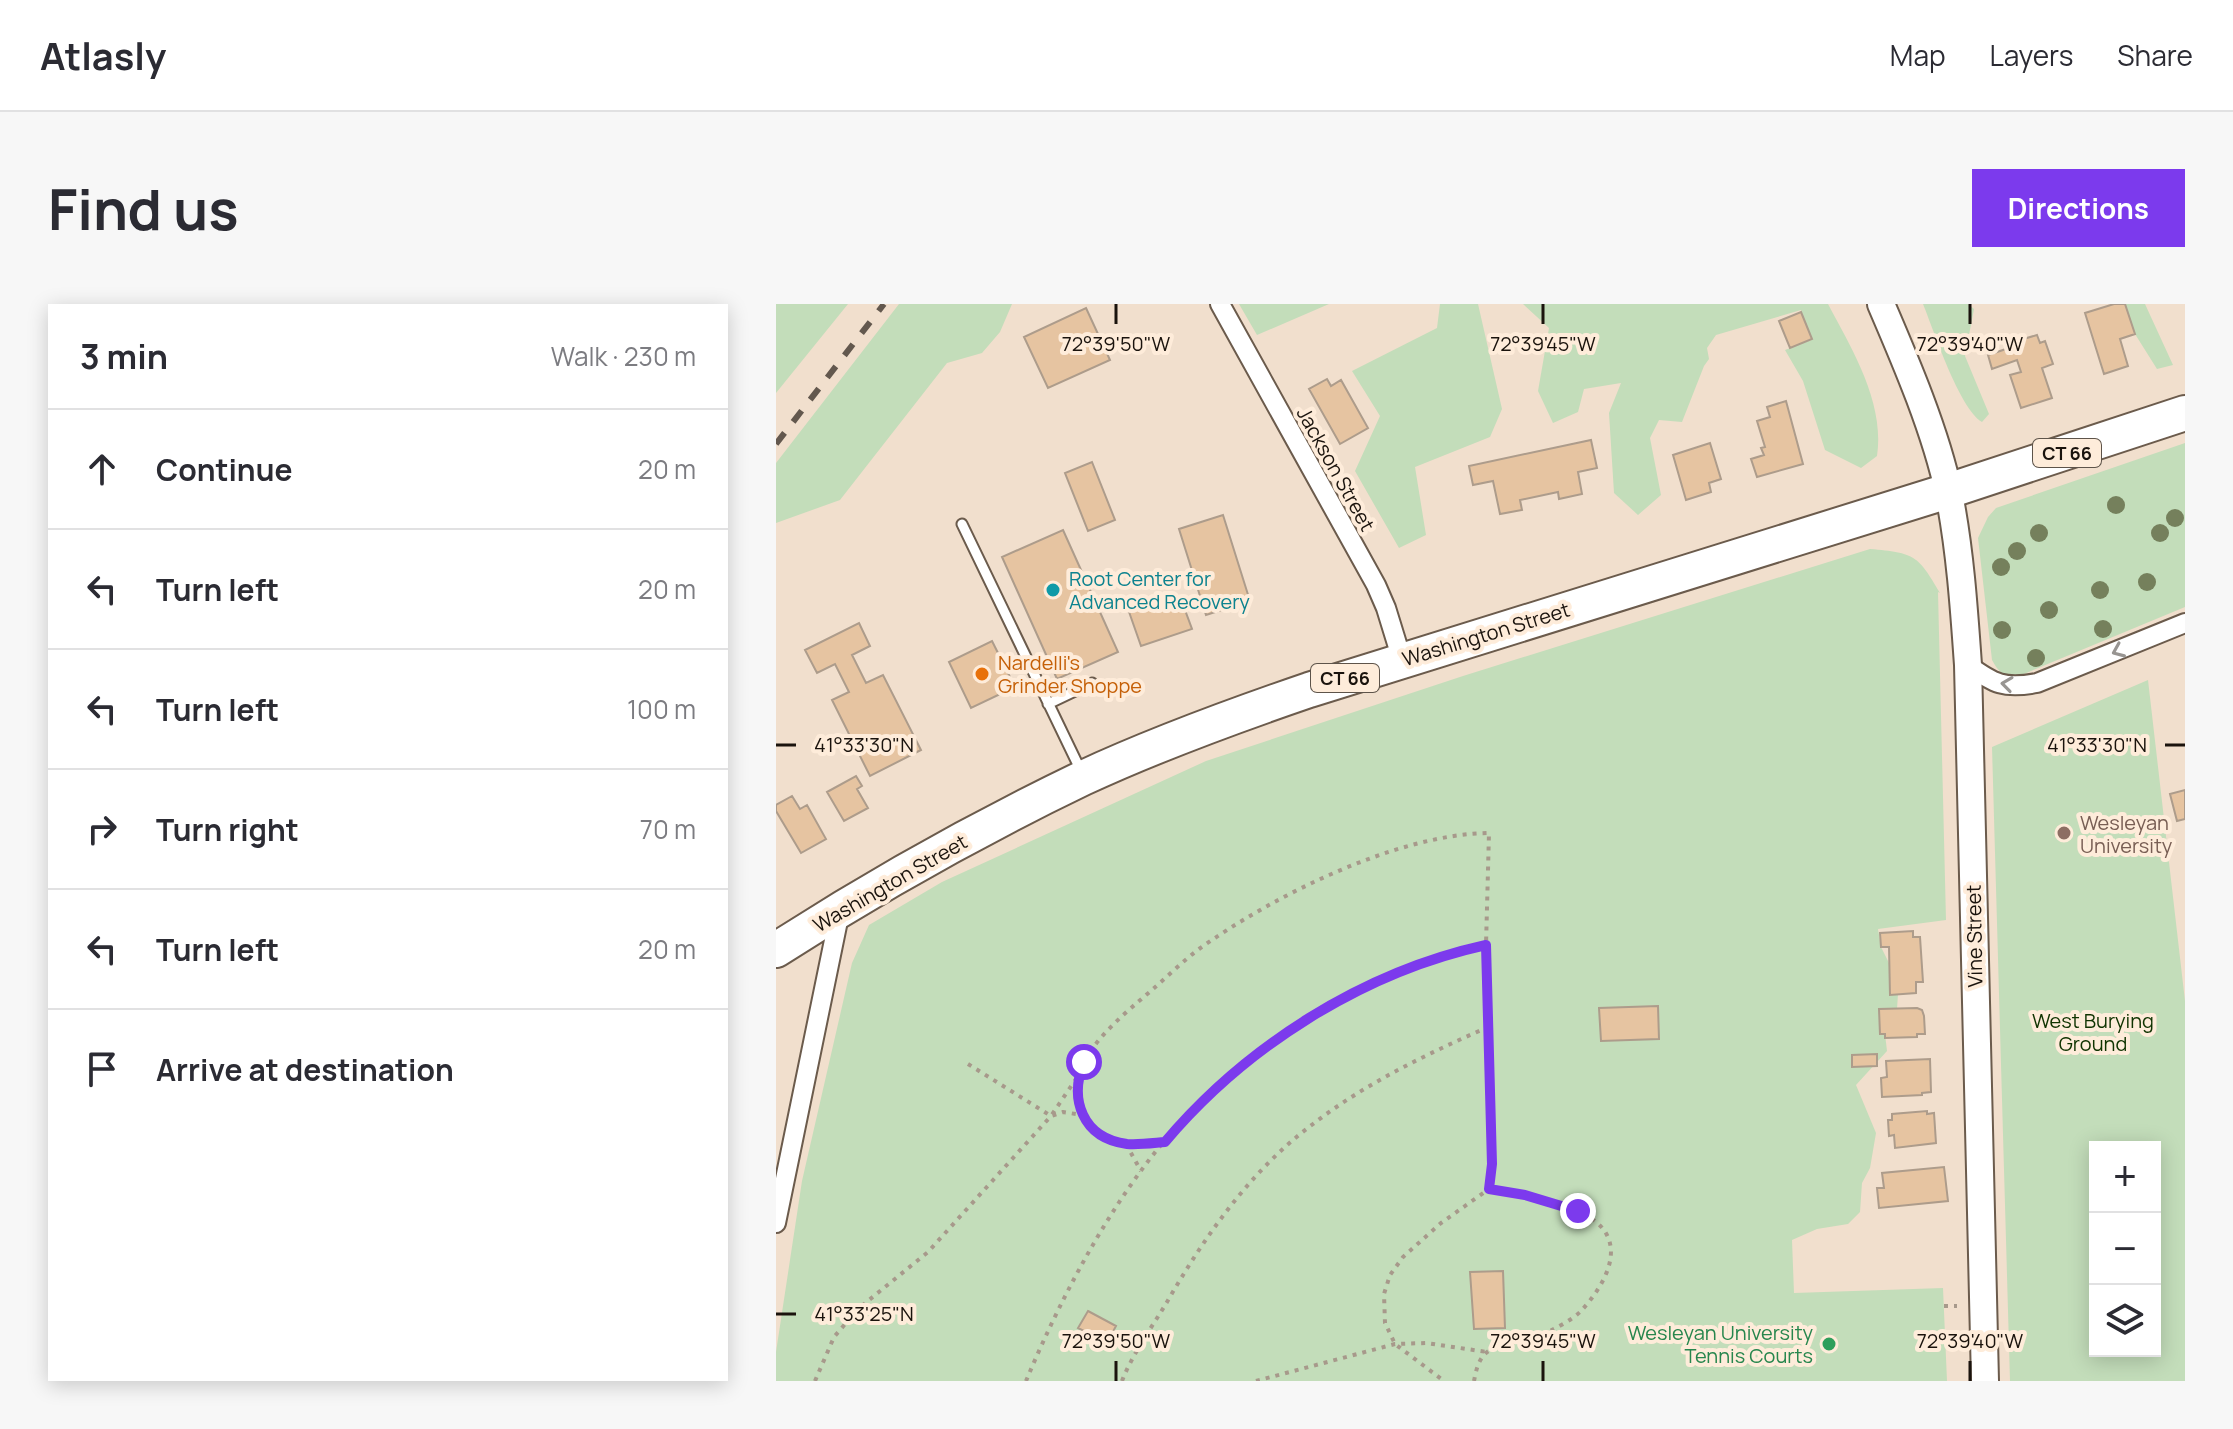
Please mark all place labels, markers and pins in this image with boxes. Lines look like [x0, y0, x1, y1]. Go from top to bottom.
place label: Root Center for Advanced Recovery [1069, 565, 1250, 615]
marker: Root Center for Advanced Recovery [1044, 581, 1062, 599]
place label: Nardelli's Grinder Shoppe [998, 649, 1142, 699]
marker: Nardelli's Grinder Shoppe [973, 665, 991, 683]
place label: Wesleyan University [2080, 809, 2173, 859]
marker: Wesleyan University [2055, 824, 2073, 842]
place label: Wesleyan University Tennis Courts [1628, 1319, 1813, 1369]
marker: Wesleyan University Tennis Courts [1820, 1335, 1838, 1353]

